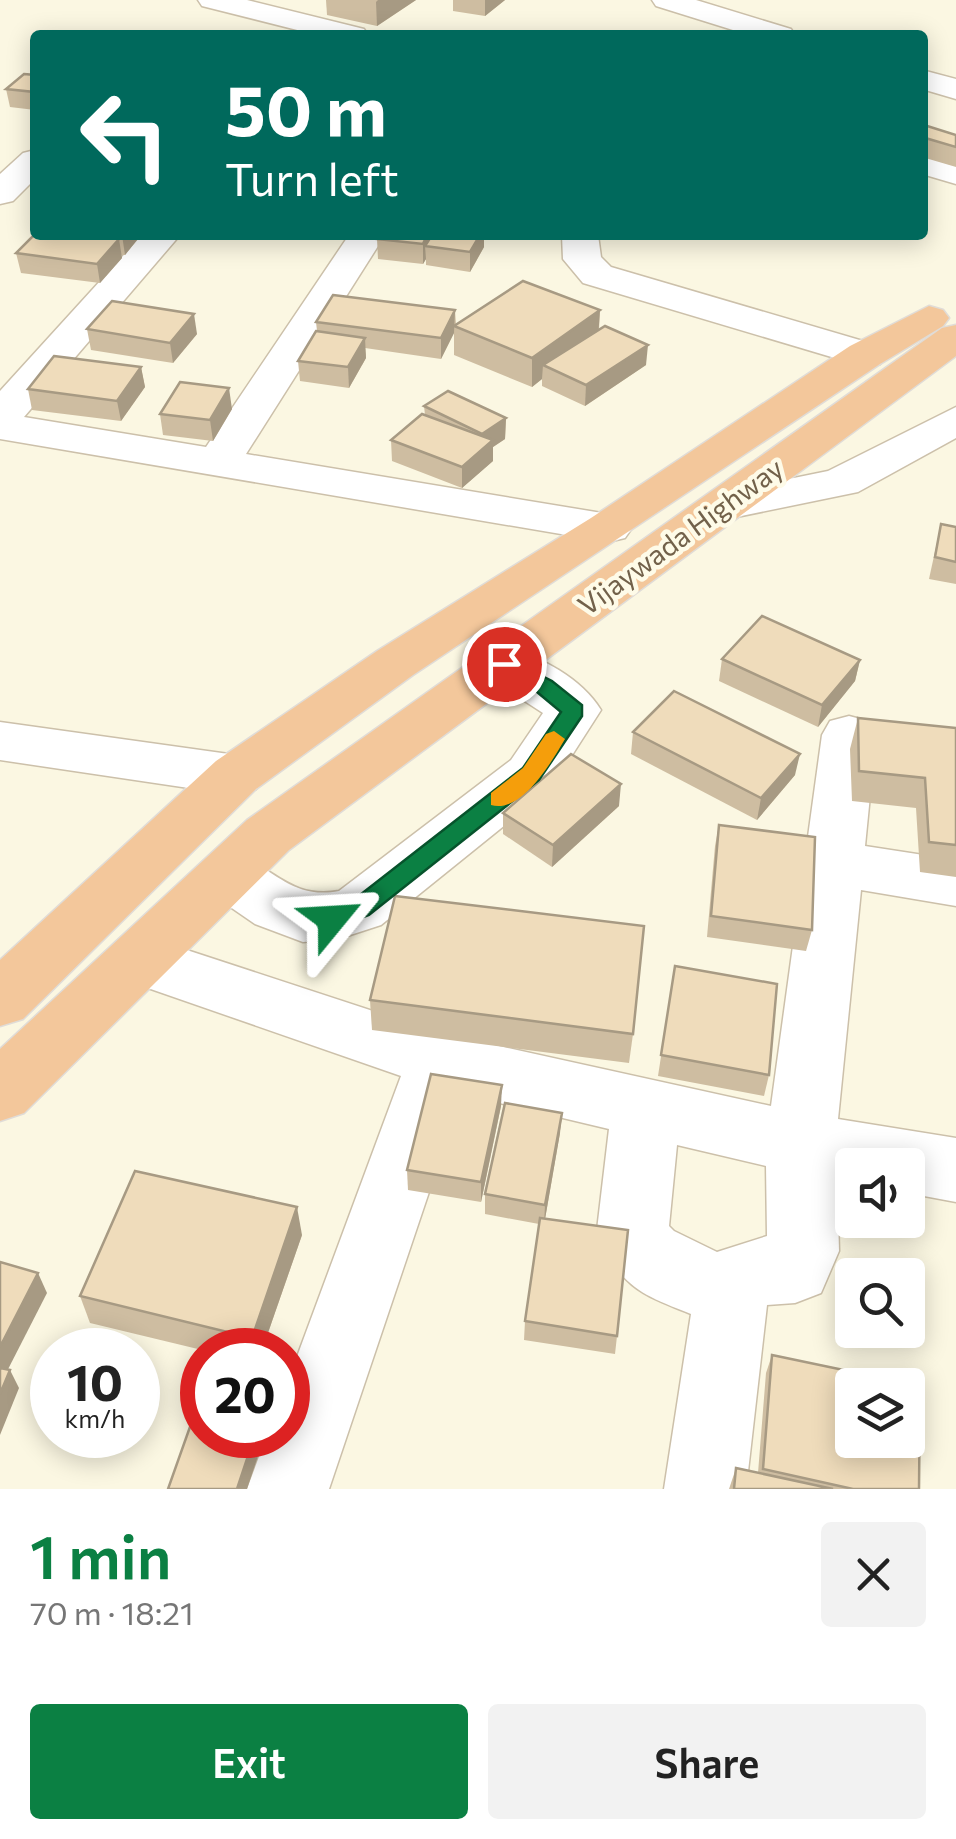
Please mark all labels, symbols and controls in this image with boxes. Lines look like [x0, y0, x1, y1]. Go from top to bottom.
text: 50 m [225, 65, 387, 150]
icon: left [60, 70, 190, 200]
text: Turn left [225, 150, 399, 205]
street label: Vijaywada Highway [571, 450, 789, 622]
pin [462, 622, 547, 707]
icon: arrive [477, 637, 532, 692]
position arrow [280, 867, 384, 971]
map controls [835, 1148, 925, 1458]
button: sound [835, 1148, 925, 1238]
button: search [835, 1258, 925, 1348]
speed limit sign: 20 [180, 1328, 310, 1458]
text: 10 [67, 1350, 123, 1411]
button: layers [835, 1368, 925, 1458]
text: km/h [65, 1403, 125, 1433]
text: 1 min [30, 1518, 171, 1591]
button: close [821, 1522, 926, 1627]
text: 70 m · 18:21 [30, 1592, 194, 1632]
button: Exit [30, 1704, 468, 1819]
button: Share [488, 1704, 926, 1819]

